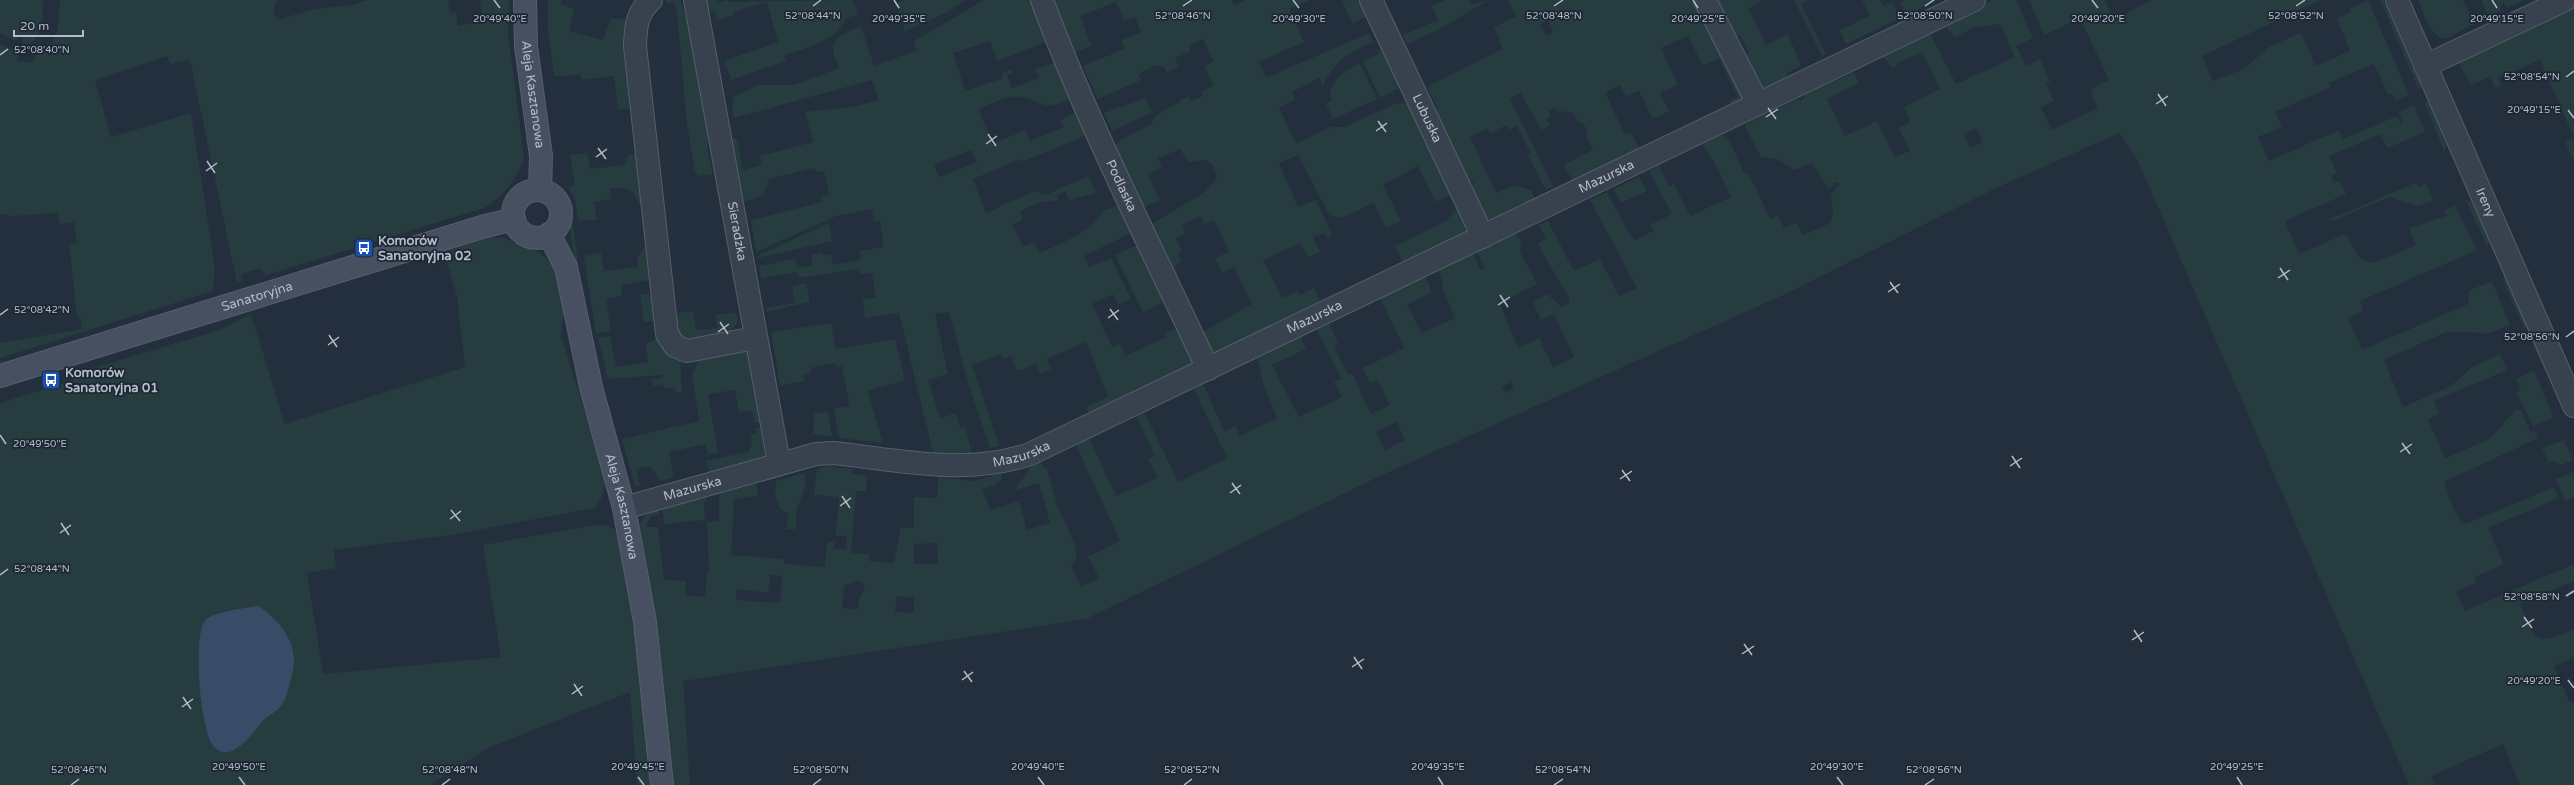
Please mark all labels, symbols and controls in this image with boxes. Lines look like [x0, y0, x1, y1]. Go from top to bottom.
text: 52°08'44"N [785, 10, 841, 22]
text: 52°08'46"N [1155, 10, 1211, 22]
text: 52°08'48"N [1526, 10, 1582, 22]
text: 52°08'50"N [1897, 10, 1953, 22]
text: 52°08'52"N [2268, 10, 2324, 22]
scale bar [14, 12, 83, 38]
text: 20°49'40"E [473, 13, 527, 25]
text: 20°49'35"E [872, 13, 926, 25]
text: 20°49'30"E [1272, 13, 1326, 25]
text: 20°49'25"E [1671, 13, 1725, 25]
text: 20°49'20"E [2071, 13, 2125, 25]
text: 20°49'15"E [2470, 13, 2524, 25]
text: 20 m [20, 19, 49, 33]
street label: Aleja Kasztanowa [518, 41, 548, 149]
text: 52°08'40"N [14, 44, 70, 56]
text: 52°08'54"N [2504, 71, 2560, 83]
street label: Lubuska [1409, 91, 1445, 145]
text: 20°49'15"E [2507, 104, 2561, 116]
street label: Podlaska [1102, 157, 1140, 214]
street label: Mazurska [1576, 157, 1637, 197]
street label: Ireny [2472, 185, 2499, 220]
street label: Sieradzka [724, 200, 750, 262]
place label: Komorów Sanatoryjna 02 [378, 233, 471, 264]
bus stop icon: Komorów Sanatoryjna 02 [353, 237, 375, 259]
street label: Sanatoryjna [219, 278, 295, 315]
street label: Mazurska [1284, 297, 1345, 337]
text: 52°08'42"N [14, 304, 70, 316]
text: 52°08'56"N [2504, 331, 2560, 343]
place label: Komorów Sanatoryjna 01 [65, 365, 158, 396]
bus stop icon: Komorów Sanatoryjna 01 [40, 369, 62, 391]
street label: Mazurska [992, 437, 1053, 471]
text: 20°49'50"E [13, 438, 67, 450]
street label: Aleja Kasztanowa [601, 451, 641, 561]
street label: Mazurska [661, 473, 723, 505]
text: 52°08'44"N [14, 563, 70, 575]
text: 52°08'58"N [2504, 591, 2560, 603]
text: 20°49'20"E [2507, 675, 2561, 687]
text: 20°49'50"E [212, 761, 266, 773]
text: 20°49'45"E [611, 761, 665, 773]
text: 20°49'40"E [1011, 761, 1065, 773]
text: 20°49'35"E [1411, 761, 1465, 773]
text: 20°49'30"E [1810, 761, 1864, 773]
text: 20°49'25"E [2210, 761, 2264, 773]
text: 52°08'46"N [51, 764, 107, 776]
text: 52°08'48"N [422, 764, 478, 776]
text: 52°08'50"N [793, 764, 849, 776]
text: 52°08'52"N [1164, 764, 1220, 776]
text: 52°08'54"N [1535, 764, 1591, 776]
text: 52°08'56"N [1906, 764, 1962, 776]

